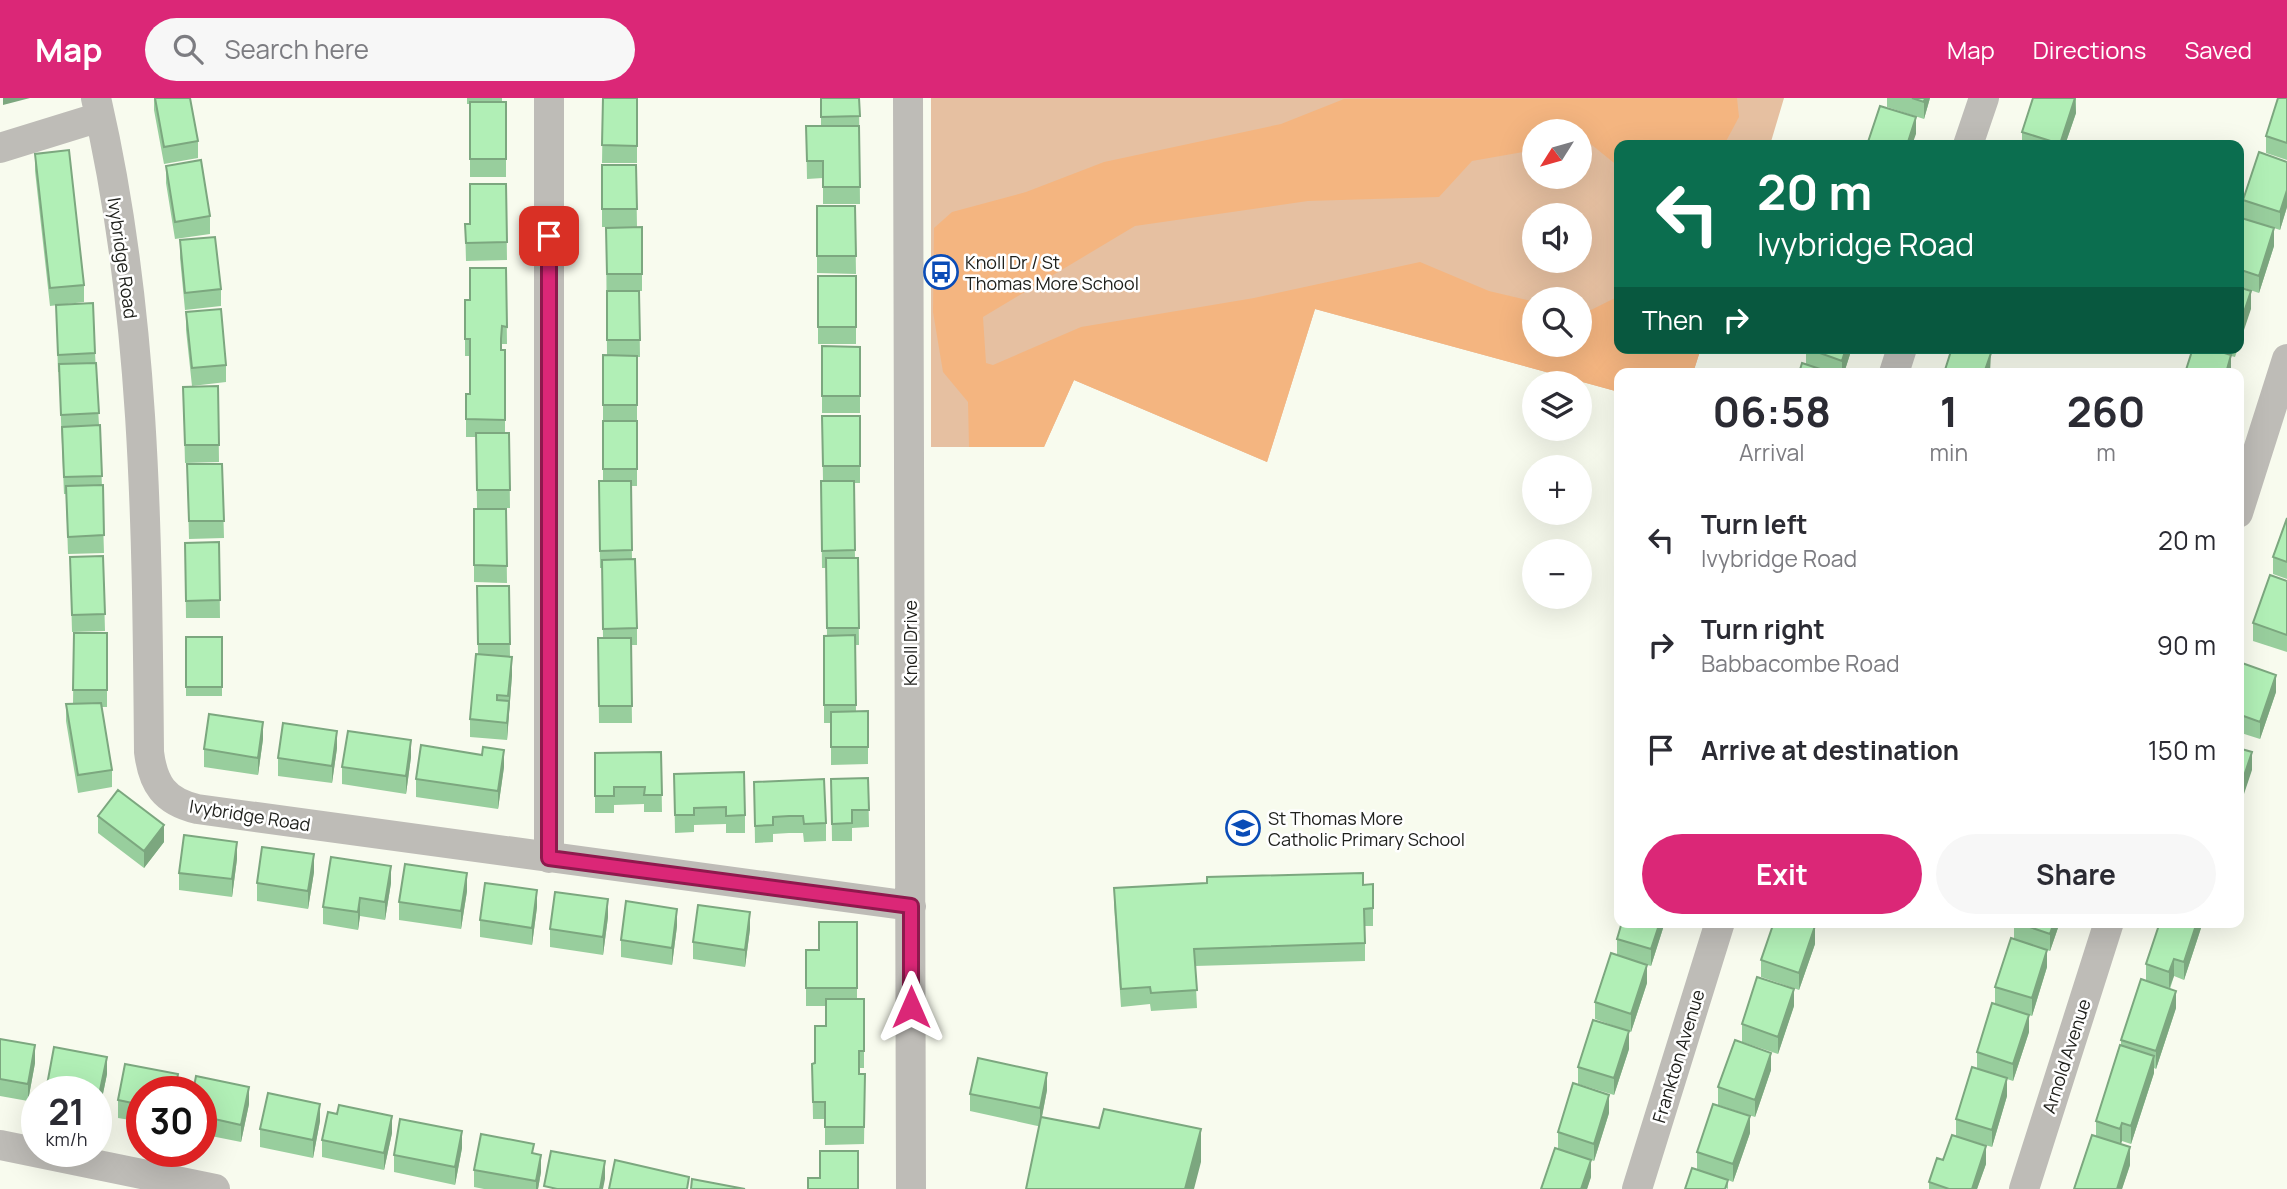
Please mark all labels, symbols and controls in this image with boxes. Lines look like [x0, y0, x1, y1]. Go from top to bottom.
search box [145, 18, 635, 81]
text: Map [35, 27, 103, 72]
icon: search [169, 30, 207, 68]
text: Search here [225, 31, 369, 67]
text: Map [1947, 33, 1995, 66]
text: Directions [2033, 33, 2146, 66]
text: Saved [2184, 33, 2252, 66]
north arrow [1522, 119, 1592, 189]
map controls [1522, 119, 1592, 609]
text: 20 m [1757, 158, 1872, 225]
icon: left [1642, 168, 1733, 259]
street label: Ivybridge Road [103, 196, 143, 320]
button: sound [1522, 203, 1592, 273]
pin [519, 206, 579, 266]
icon: arrive [530, 217, 568, 255]
text: Ivybridge Road [1757, 222, 1974, 266]
place label: Knoll Dr / St Thomas More School [965, 250, 1139, 295]
bus stop icon: Knoll Dr / St Thomas More School [922, 253, 960, 291]
button: search [1522, 287, 1592, 357]
icon: right [1717, 301, 1755, 339]
text: Then [1642, 302, 1703, 338]
button: layers [1522, 371, 1592, 441]
text: 06:58 [1713, 382, 1831, 440]
text: 1 [1940, 382, 1958, 440]
text: 260 [2067, 382, 2145, 440]
text: Arrival [1739, 436, 1805, 468]
text: min [1930, 436, 1968, 468]
text: m [2096, 436, 2116, 468]
button: + [1522, 455, 1592, 525]
text: Turn left [1701, 506, 1808, 542]
icon: left [1642, 521, 1680, 559]
text: 20 m [2158, 522, 2216, 558]
button: − [1522, 539, 1592, 609]
text: Ivybridge Road [1701, 542, 1857, 574]
street label: Knoll Drive [898, 600, 922, 686]
text: Turn right [1701, 611, 1825, 647]
icon: right [1642, 626, 1680, 664]
text: 90 m [2157, 627, 2216, 663]
text: Babbacombe Road [1701, 647, 1900, 679]
icon: arrive [1642, 731, 1680, 769]
text: Arrive at destination [1701, 732, 1959, 768]
text: 150 m [2148, 732, 2216, 768]
street label: Ivybridge Road [188, 794, 312, 836]
place label: St Thomas More Catholic Primary School [1268, 806, 1465, 851]
school or university icon: St Thomas More Catholic Primary School [1224, 809, 1262, 847]
button: Exit [1642, 834, 1922, 914]
button: Share [1936, 834, 2216, 914]
position arrow [874, 970, 948, 1044]
street label: Frankton Avenue [1646, 986, 1710, 1126]
street label: Arnold Avenue [2036, 996, 2096, 1116]
speed limit sign: 30 [126, 1076, 217, 1167]
text: 21 [48, 1088, 85, 1136]
text: km/h [46, 1127, 87, 1151]

